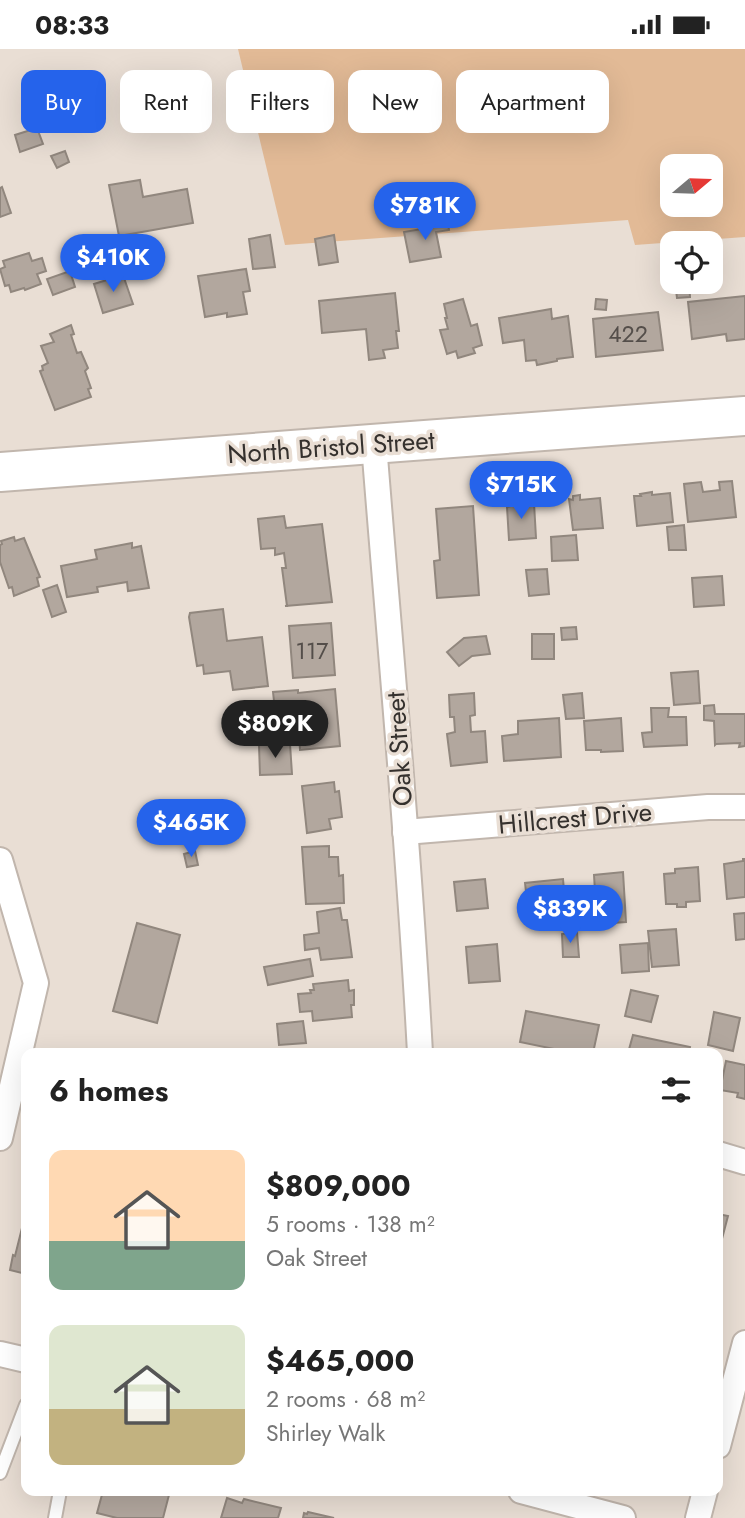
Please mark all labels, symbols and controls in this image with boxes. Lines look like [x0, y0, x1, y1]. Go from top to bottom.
text: 08:33 [35, 6, 109, 44]
chip: Buy [21, 70, 106, 133]
chip: Rent [120, 70, 212, 133]
chip: Filters [226, 70, 334, 133]
chip: New [348, 70, 442, 133]
chip: Apartment [456, 70, 609, 133]
north arrow [660, 154, 723, 217]
map controls [660, 154, 723, 294]
pin: $781K [376, 183, 474, 242]
text: $781K [390, 188, 460, 222]
button: locate [660, 231, 723, 294]
pin: $410K [64, 235, 162, 294]
text: $410K [76, 240, 150, 274]
house number: 422 [608, 317, 648, 351]
street label: North Bristol Street [226, 421, 437, 473]
pin: $715K [472, 461, 570, 521]
text: $715K [486, 467, 556, 501]
house number: 117 [296, 634, 328, 668]
street label: Oak Street [376, 690, 422, 807]
pin: $809K [226, 701, 324, 760]
text: $809K [237, 706, 313, 740]
street label: Hillcrest Drive [497, 792, 653, 844]
pin: $465K [142, 799, 240, 859]
text: $465K [153, 805, 229, 839]
pin: $839K [521, 885, 619, 945]
text: $839K [533, 891, 607, 925]
text: 6 homes [49, 1069, 168, 1112]
icon: filters [657, 1071, 695, 1109]
text: $809,000 [266, 1164, 411, 1207]
icon: home [105, 1178, 189, 1262]
text: 5 rooms · 138 m² [266, 1207, 435, 1241]
text: Oak Street [266, 1241, 367, 1275]
text: $465,000 [266, 1339, 414, 1382]
icon: home [105, 1353, 189, 1437]
text: 2 rooms · 68 m² [266, 1382, 425, 1416]
text: Shirley Walk [266, 1416, 385, 1450]

